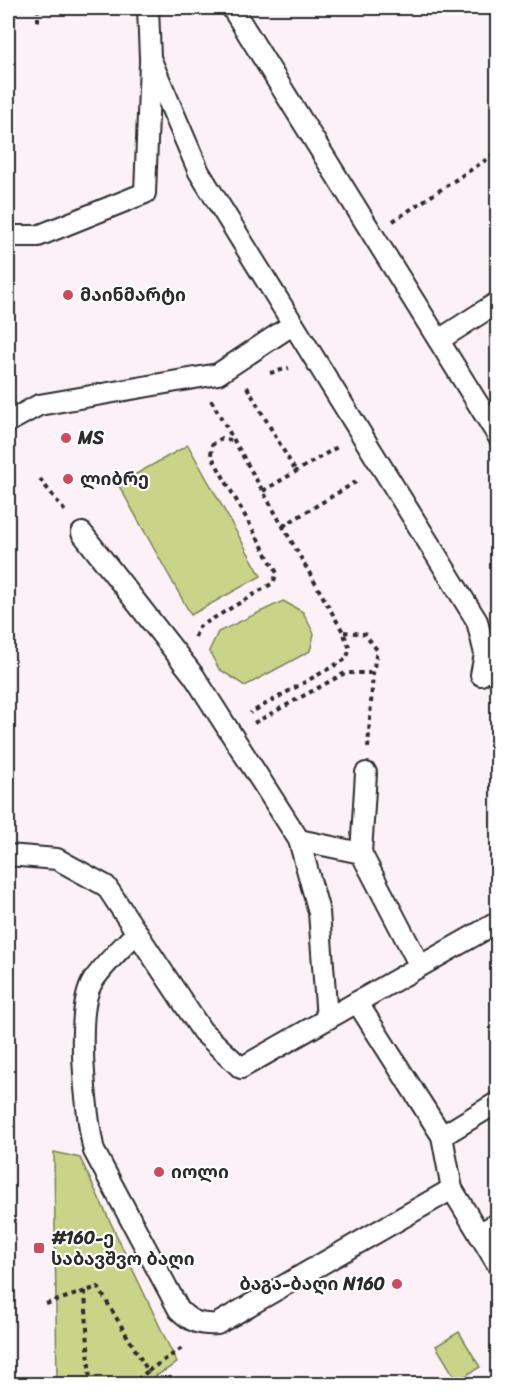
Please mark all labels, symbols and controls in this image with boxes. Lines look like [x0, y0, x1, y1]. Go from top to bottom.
place label: მაინმარტი [80, 279, 186, 311]
marker: მაინმარტი [61, 288, 75, 302]
place label: MS [77, 422, 105, 454]
marker: MS [59, 431, 73, 445]
place label: ლიბრე [80, 463, 149, 495]
marker: ლიბრე [61, 472, 75, 486]
place label: იოლი [171, 1156, 229, 1188]
marker: იოლი [152, 1165, 166, 1179]
place label: #160-ე საბავშვო ბაღი [51, 1222, 195, 1275]
marker: #160-ე საბავშვო ბაღი [32, 1241, 46, 1255]
place label: ბაგა-ბაღი N160 [240, 1268, 385, 1300]
marker: ბაგა-ბაღი N160 [390, 1277, 404, 1291]

